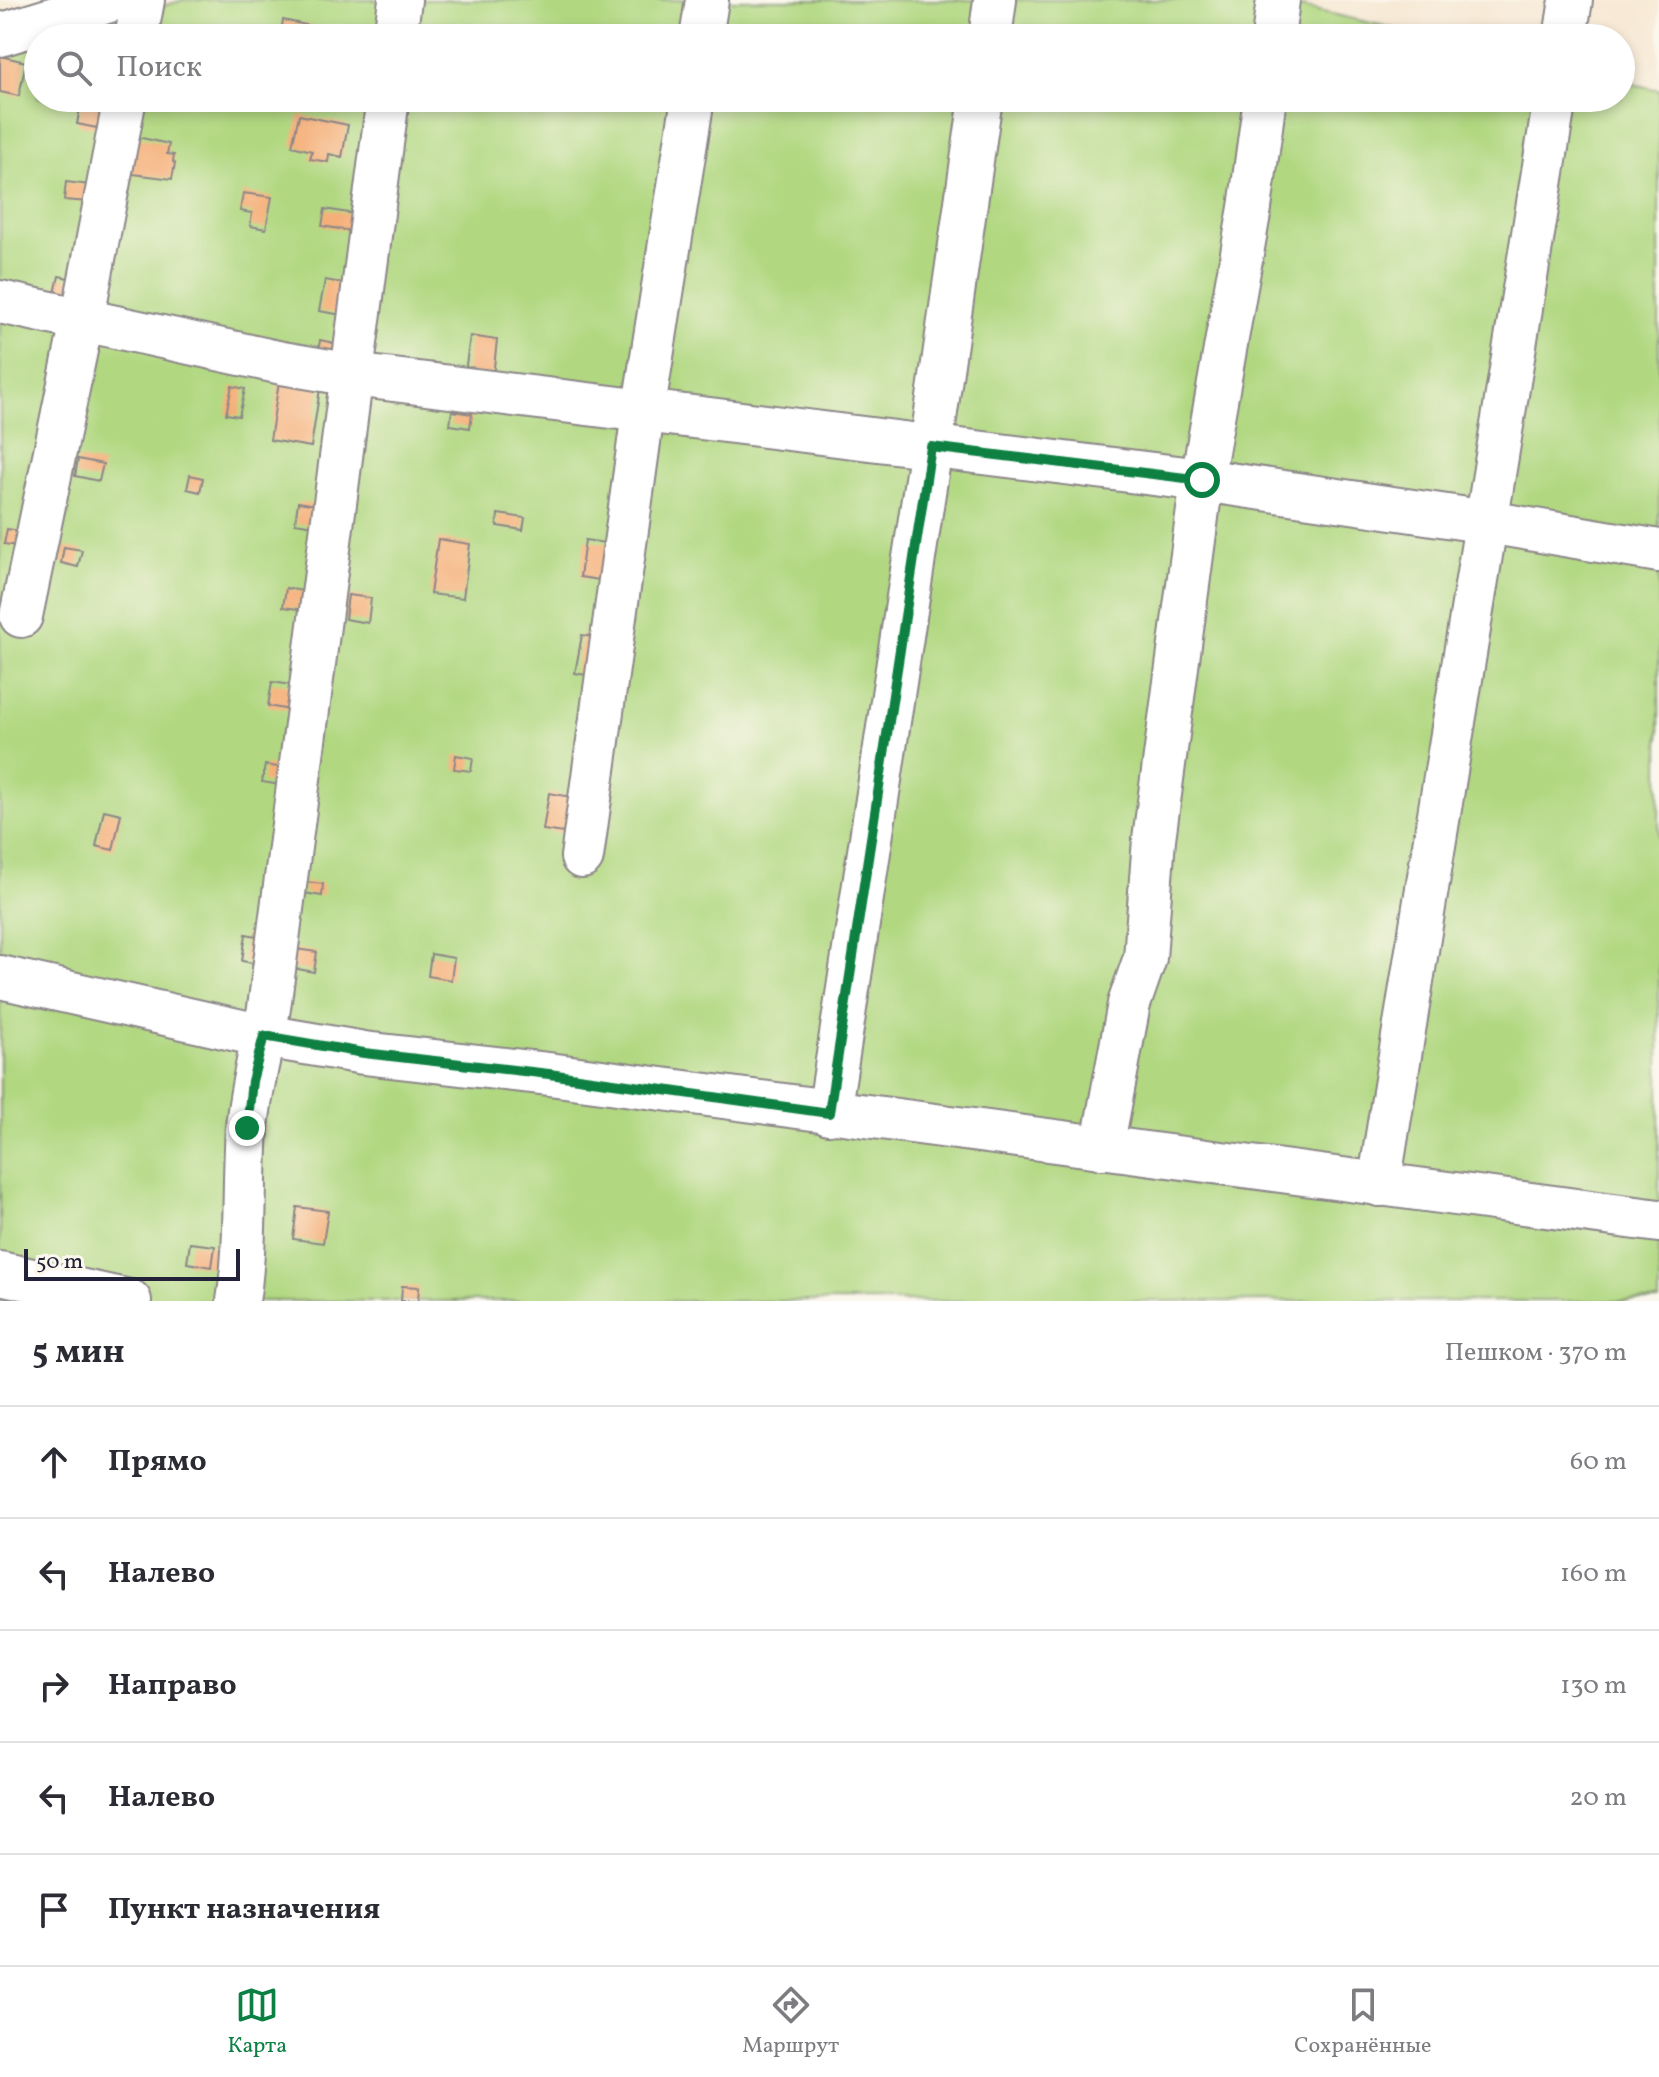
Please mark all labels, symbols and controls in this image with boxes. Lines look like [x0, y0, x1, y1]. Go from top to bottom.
search box [24, 24, 1635, 112]
icon: search [52, 46, 96, 90]
text: Поиск [116, 47, 202, 89]
route start [1184, 462, 1220, 498]
route end [229, 1110, 265, 1146]
scale bar [24, 1245, 240, 1281]
text: 50 m [36, 1247, 83, 1278]
text: 5 мин [32, 1330, 125, 1377]
text: Пешком · 370 m [1445, 1335, 1627, 1371]
icon: ahead [32, 1440, 76, 1484]
text: Прямо [108, 1441, 207, 1483]
text: 60 m [1570, 1444, 1627, 1480]
icon: left [32, 1552, 76, 1596]
text: Налево [108, 1553, 215, 1595]
text: 160 m [1560, 1556, 1627, 1592]
icon: right [32, 1664, 76, 1708]
text: Направо [108, 1665, 237, 1707]
text: 130 m [1560, 1668, 1627, 1704]
icon: left [32, 1776, 76, 1820]
text: Налево [108, 1777, 215, 1819]
text: 20 m [1569, 1780, 1627, 1816]
icon: arrive [32, 1888, 76, 1932]
text: Пункт назначения [108, 1889, 380, 1931]
tab: Карта [227, 1983, 287, 2062]
tab: Маршрут [742, 1983, 839, 2062]
tab: Сохранённые [1294, 1983, 1431, 2062]

